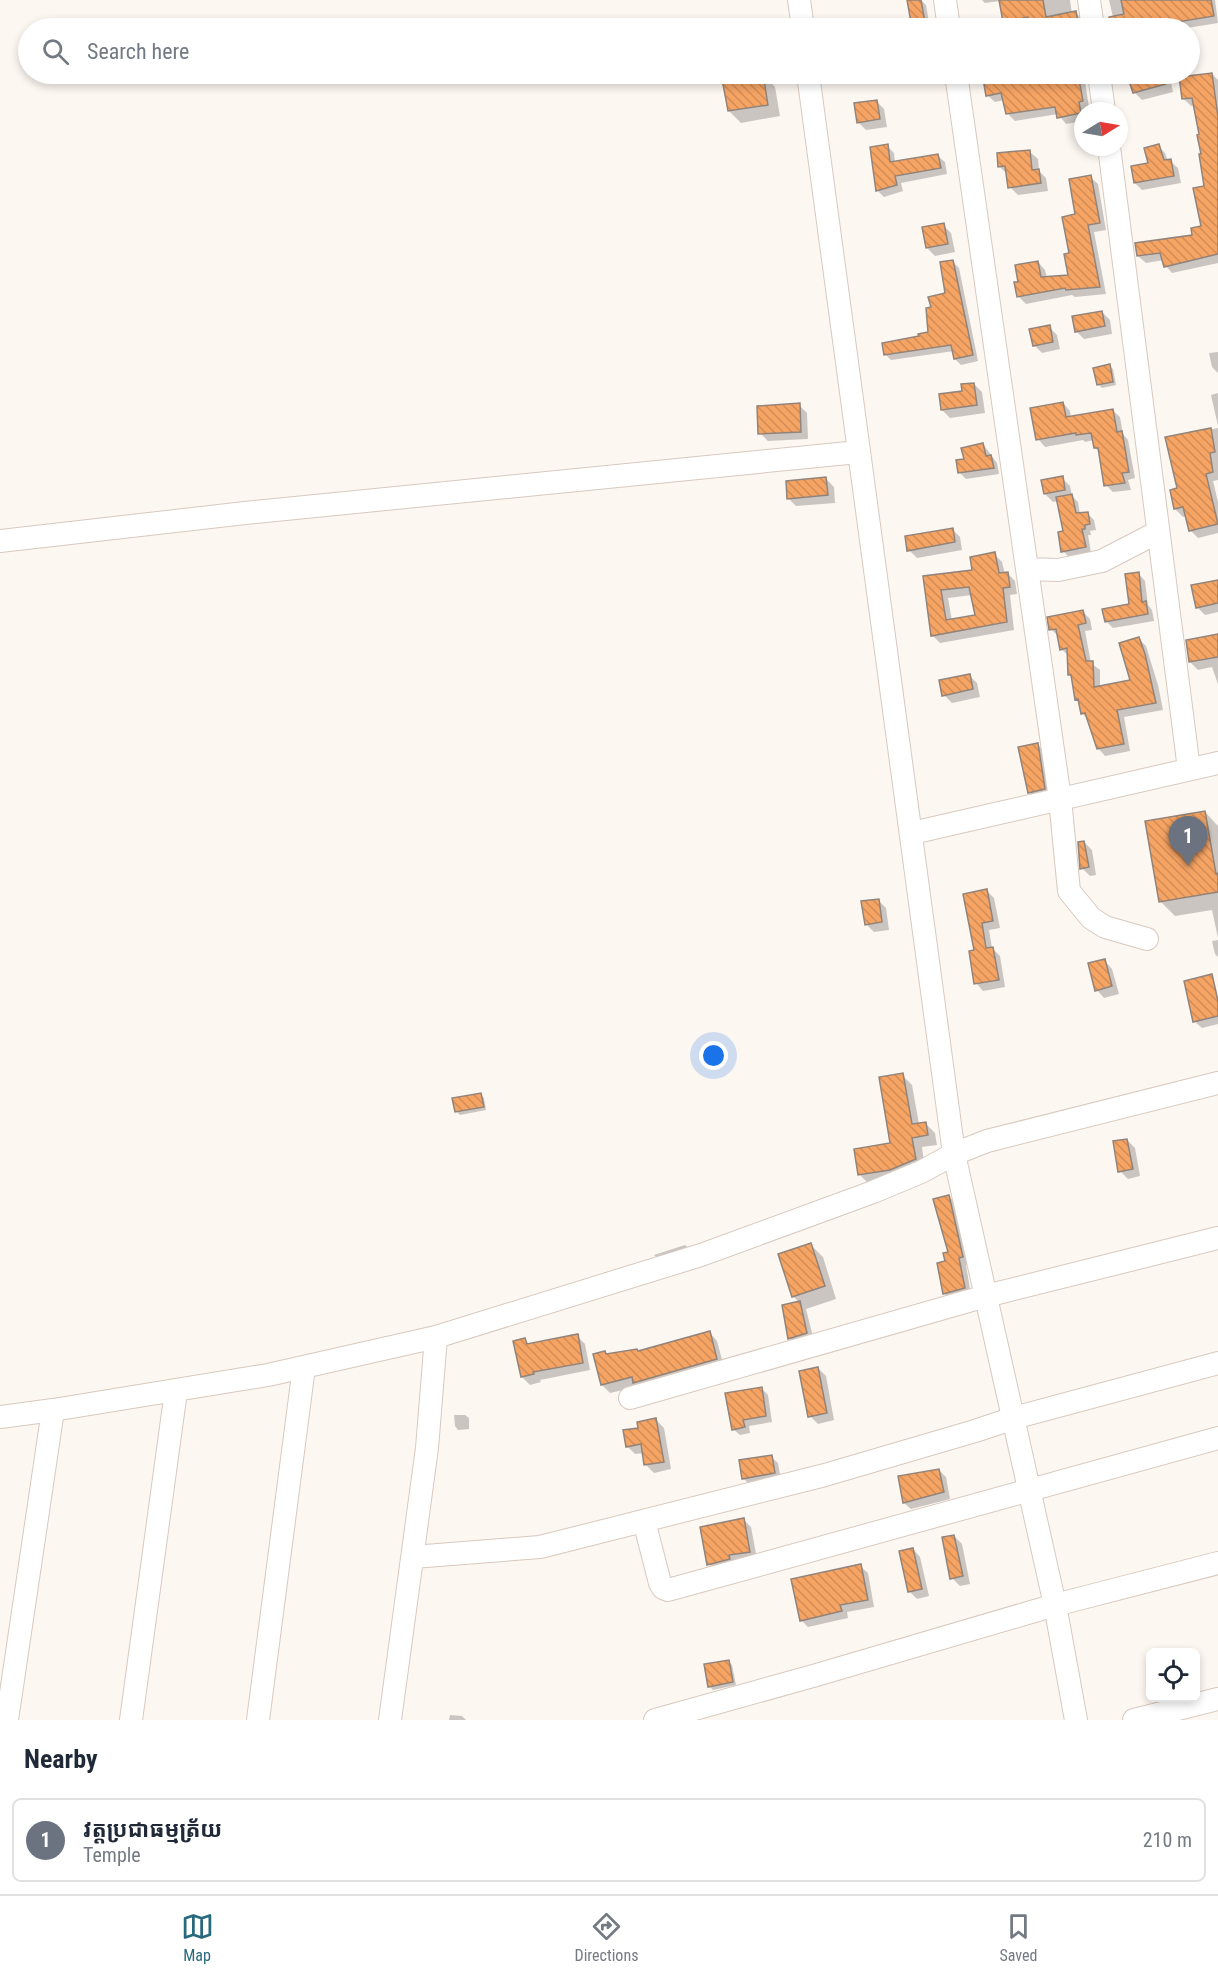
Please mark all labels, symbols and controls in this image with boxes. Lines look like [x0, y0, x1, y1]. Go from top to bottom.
search box [18, 18, 1200, 84]
icon: search [39, 35, 72, 68]
text: Search here [87, 39, 189, 64]
north arrow [1074, 102, 1128, 156]
pin: 1 [1168, 816, 1208, 866]
your location [699, 1041, 728, 1070]
map controls [1146, 1648, 1200, 1702]
button: locate [1146, 1648, 1200, 1702]
text: Nearby [24, 1744, 98, 1774]
text: វត្តប្រជាធម្មត្រ័យ [83, 1817, 222, 1842]
text: 1 [40, 1828, 51, 1852]
text: 210 m [1143, 1828, 1192, 1852]
text: Temple [83, 1843, 141, 1867]
tab: Map [181, 1910, 214, 1965]
tab: Directions [575, 1910, 638, 1965]
tab: Saved [999, 1910, 1037, 1965]

